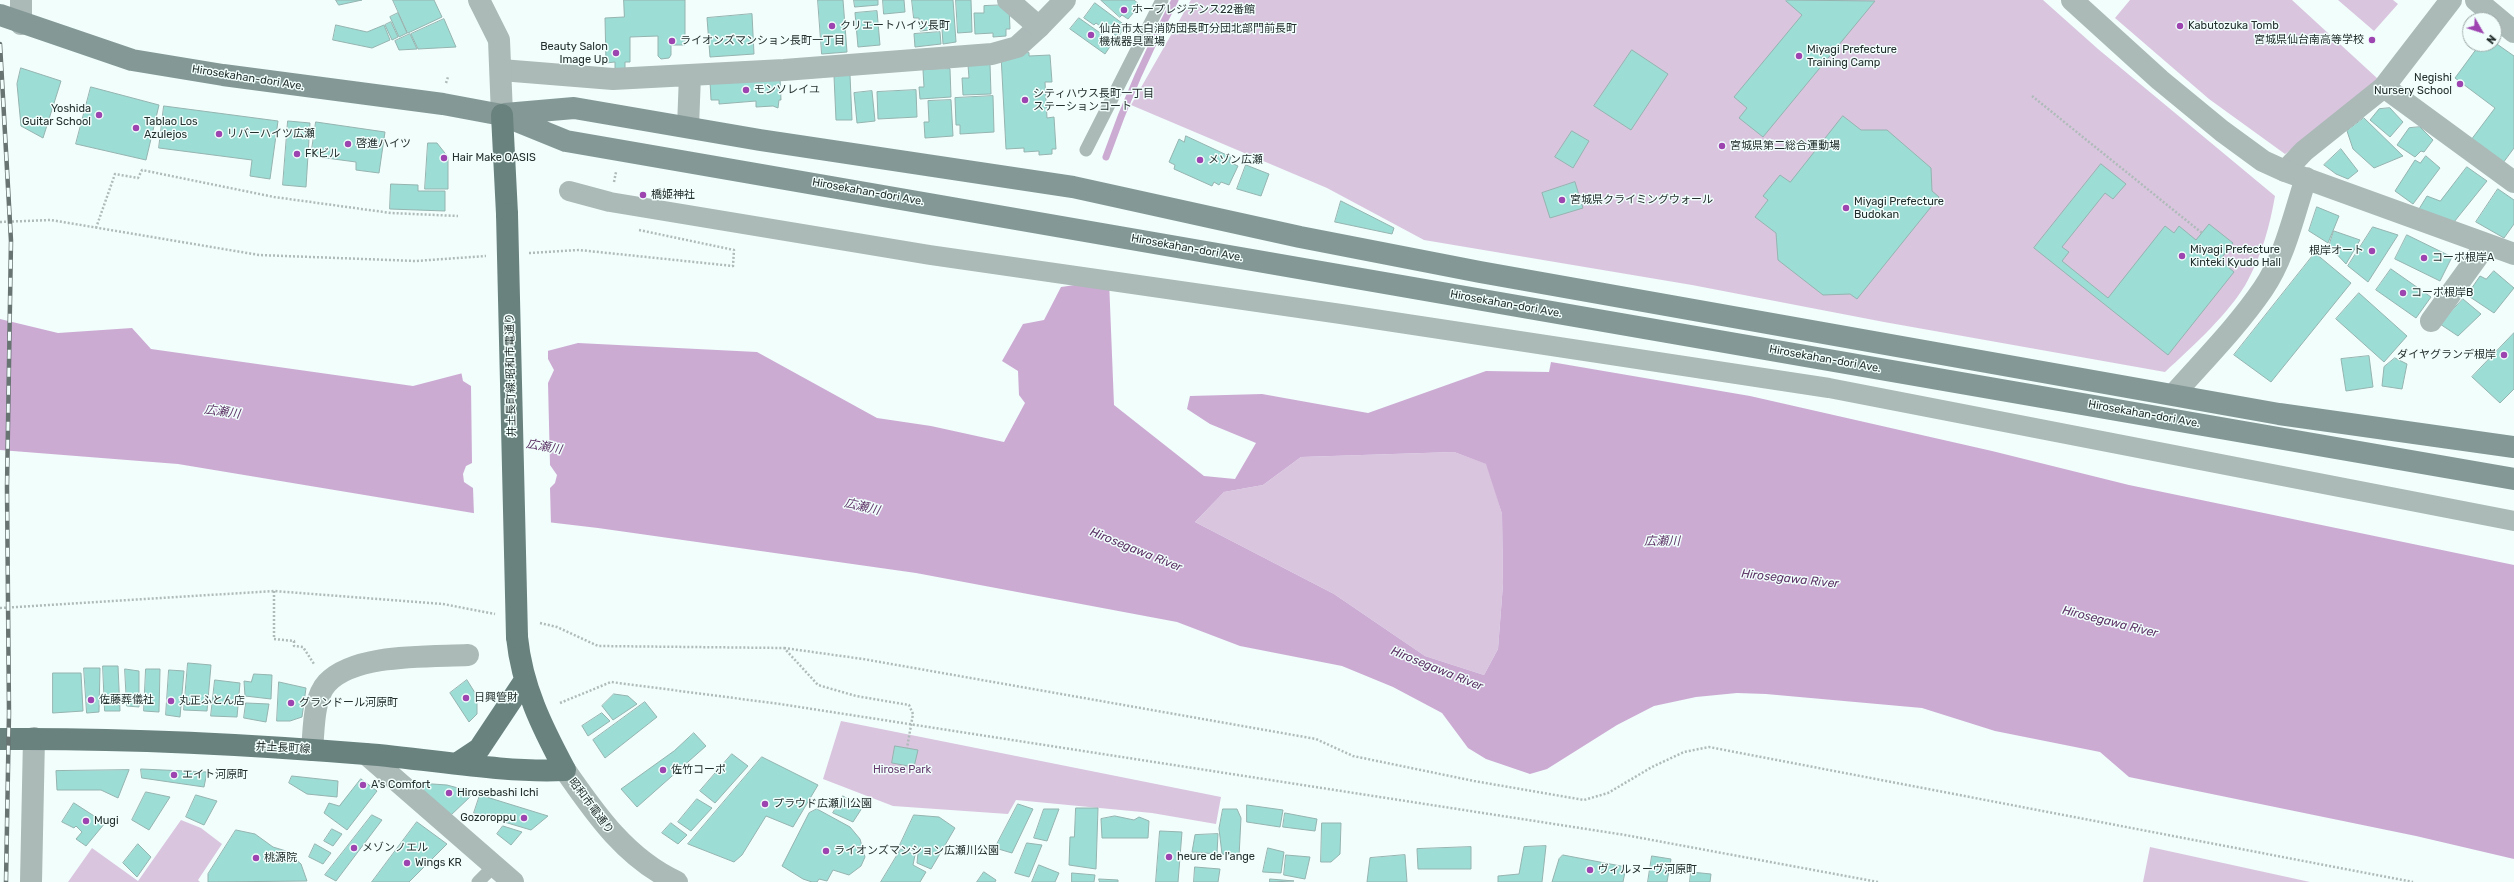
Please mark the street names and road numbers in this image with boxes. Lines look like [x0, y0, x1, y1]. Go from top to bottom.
street label: Hirosekahan-dori Ave. [191, 63, 305, 93]
street label: Hirosekahan-dori Ave. [811, 176, 925, 208]
street label: Hirosekahan-dori Ave. [1130, 232, 1244, 264]
street label: Hirosekahan-dori Ave. [1449, 288, 1563, 320]
street label: 井土長町線;昭和市電通り [503, 313, 519, 437]
street label: Hirosekahan-dori Ave. [1768, 343, 1882, 375]
street label: Hirosekahan-dori Ave. [2087, 398, 2201, 430]
street label: 井土長町線 [255, 740, 311, 756]
street label: 昭和市電通り [566, 776, 616, 836]

